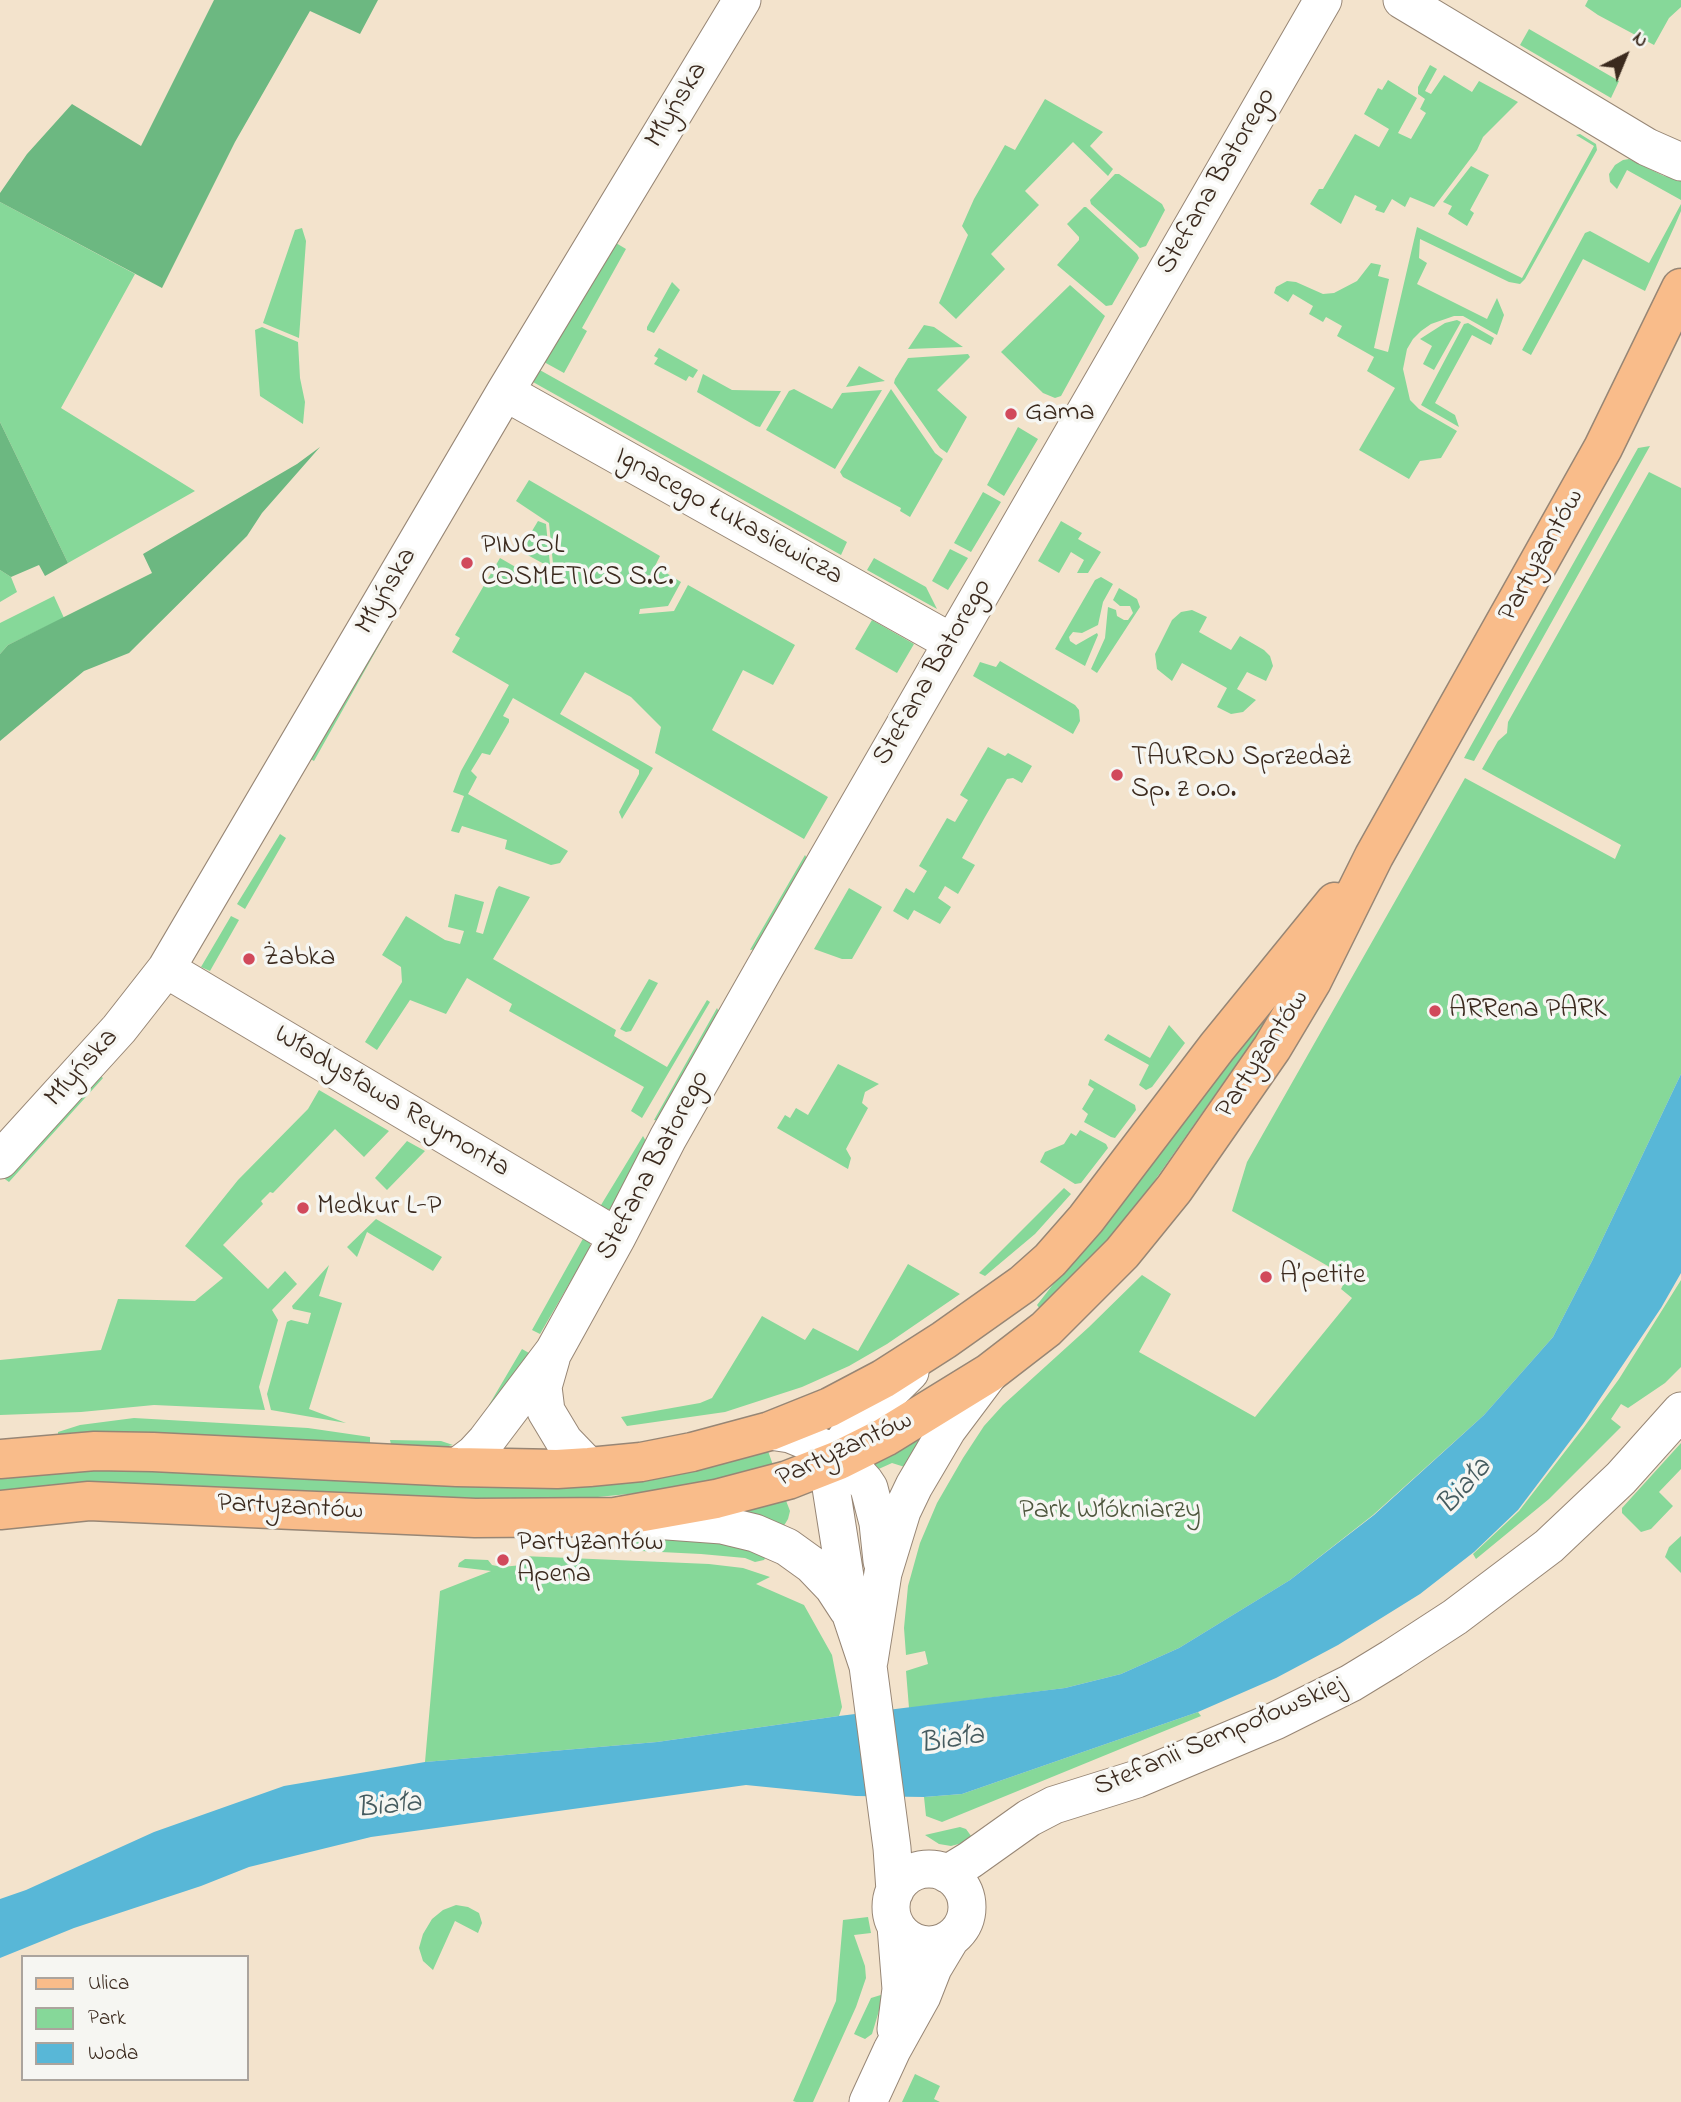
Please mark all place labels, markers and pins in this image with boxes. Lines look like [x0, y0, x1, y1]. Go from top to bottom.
place label: Gama [1025, 397, 1095, 431]
marker: Gama [1003, 406, 1019, 422]
place label: PINCOL COSMETICS S.C. [481, 530, 674, 596]
marker: PINCOL COSMETICS S.C. [459, 555, 475, 571]
place label: TAURON Sprzedaż Sp. z o.o. [1131, 742, 1351, 808]
marker: TAURON Sprzedaż Sp. z o.o. [1109, 767, 1125, 783]
place label: Żabka [263, 942, 335, 976]
marker: Żabka [241, 951, 257, 967]
place label: ARRena PARK [1449, 994, 1607, 1028]
marker: ARRena PARK [1427, 1003, 1443, 1019]
place label: Medkur L-P [317, 1191, 442, 1225]
marker: Medkur L-P [295, 1200, 311, 1216]
place label: A’petite [1280, 1260, 1365, 1294]
marker: A’petite [1258, 1269, 1274, 1285]
place label: Partyzantów Apena [517, 1527, 663, 1593]
marker: Partyzantów Apena [495, 1552, 511, 1568]

